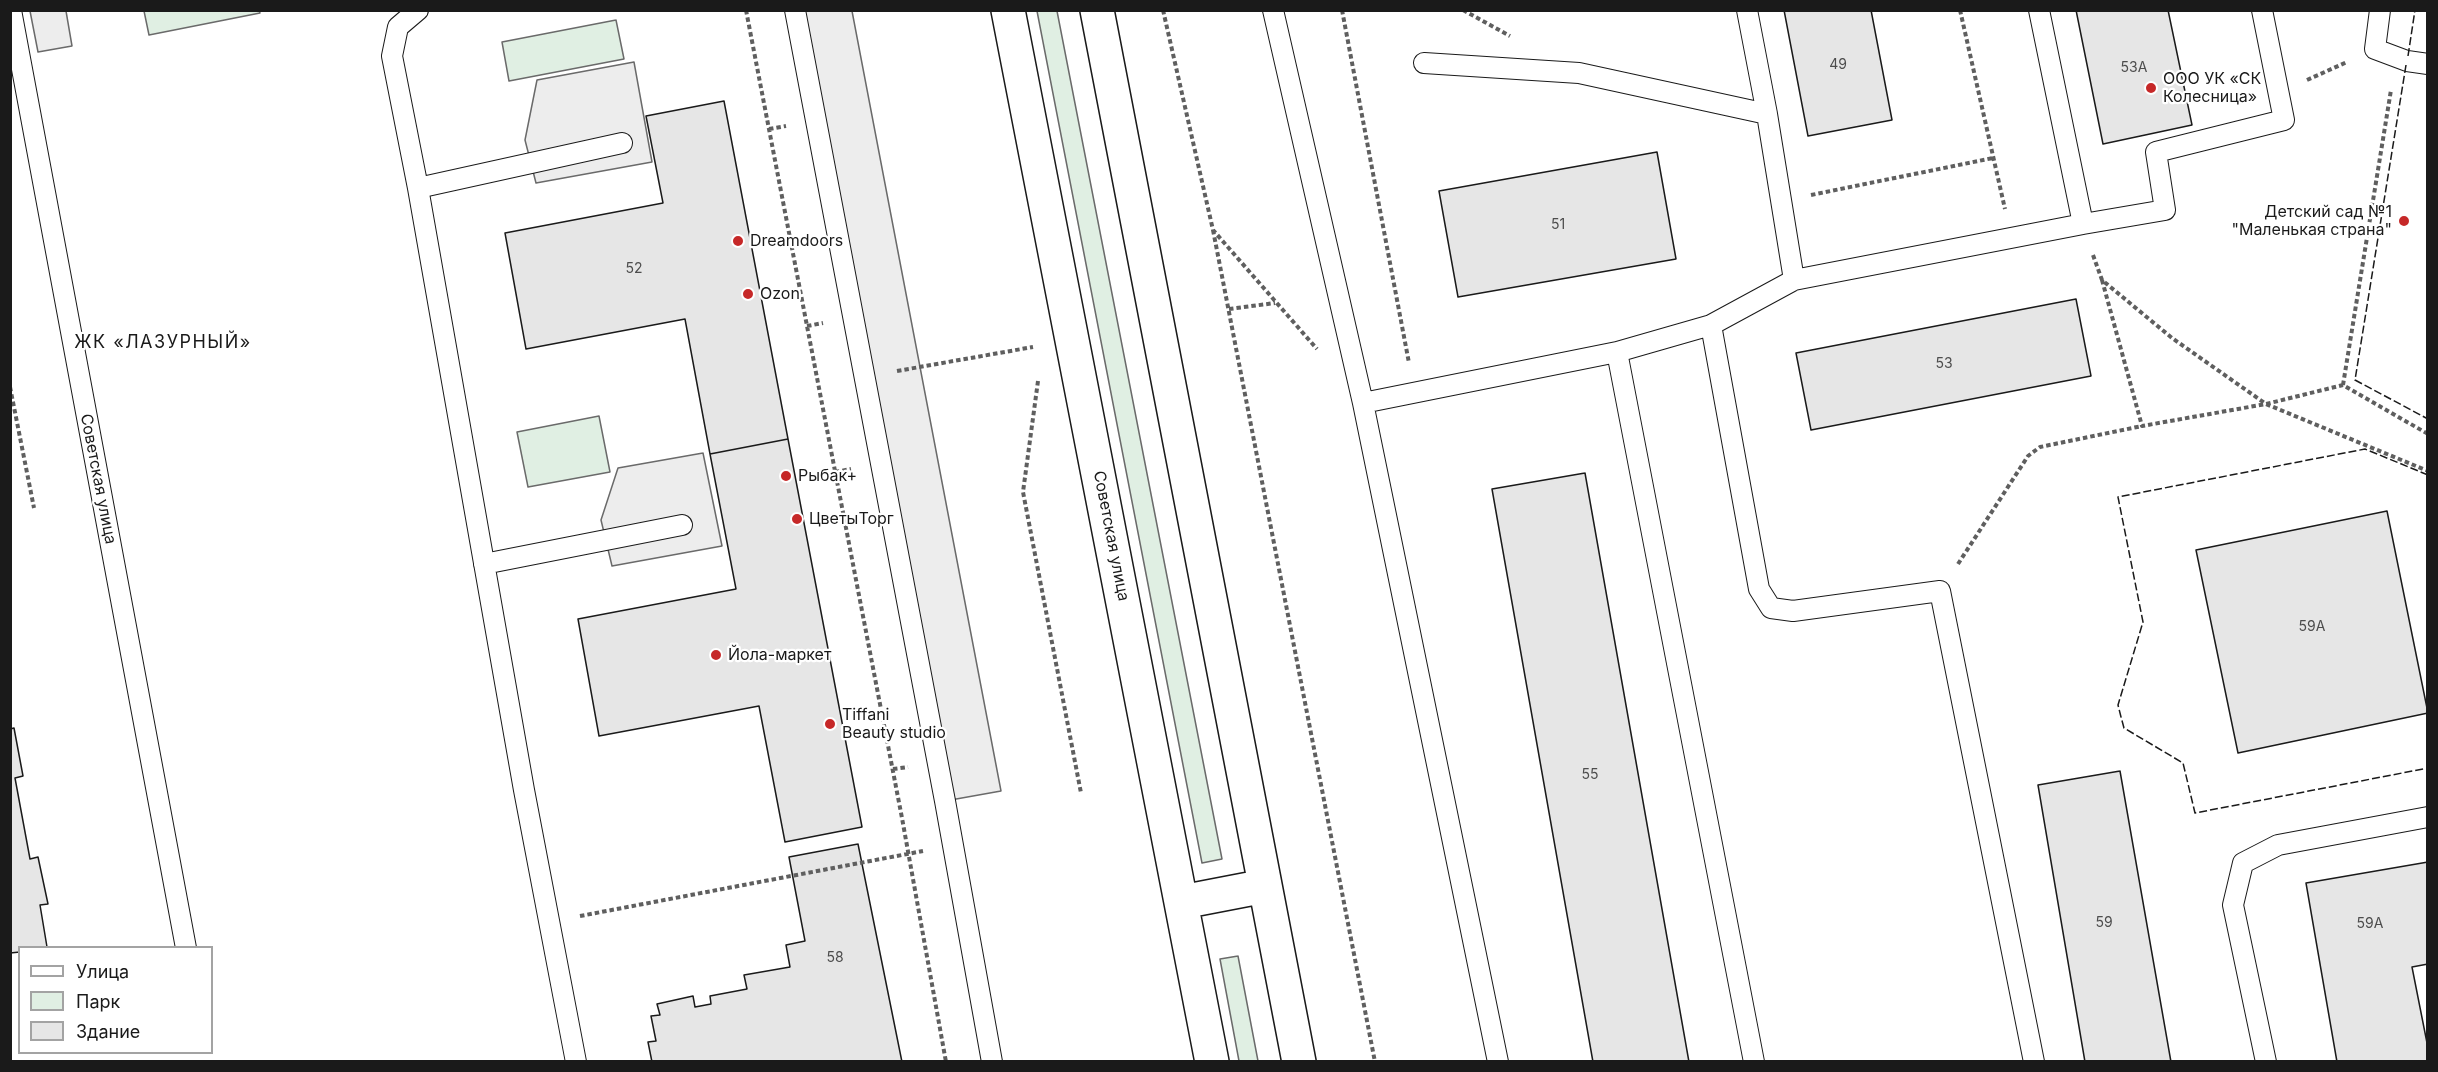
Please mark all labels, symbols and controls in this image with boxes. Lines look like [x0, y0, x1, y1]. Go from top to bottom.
house number: 49 [1829, 57, 1847, 73]
house number: 53А [2121, 60, 2147, 76]
place label: ООО УК «СК Колесница» [2163, 69, 2261, 107]
marker: ООО УК «СК Колесница» [2144, 81, 2158, 95]
place label: Детский сад №1 "Маленькая страна" [2231, 202, 2392, 240]
marker: Детский сад №1 "Маленькая страна" [2397, 214, 2411, 228]
house number: 51 [1551, 217, 1565, 233]
place label: Dreamdoors [750, 231, 843, 251]
marker: Dreamdoors [731, 234, 745, 248]
house number: 52 [625, 261, 643, 277]
place label: Ozon [760, 284, 800, 304]
marker: Ozon [741, 287, 755, 301]
district label: ЖК «ЛАЗУРНЫЙ» [74, 332, 252, 354]
house number: 53 [1935, 356, 1953, 372]
street label: Советская улица [76, 412, 120, 546]
place label: Рыбак+ [798, 466, 857, 486]
marker: Рыбак+ [779, 469, 793, 483]
street label: Советская улица [1089, 469, 1133, 603]
place label: ЦветыТорг [809, 509, 894, 529]
marker: ЦветыТорг [790, 512, 804, 526]
house number: 59А [2299, 619, 2325, 635]
place label: Йола-маркет [728, 645, 831, 665]
marker: Йола-маркет [709, 648, 723, 662]
place label: Tiffani Beauty studio [842, 705, 946, 743]
marker: Tiffani Beauty studio [823, 717, 837, 731]
house number: 55 [1581, 767, 1599, 783]
house number: 59 [2095, 915, 2113, 931]
house number: 59А [2357, 916, 2383, 932]
legend [18, 946, 213, 1054]
house number: 58 [826, 950, 844, 966]
text: Улица [76, 961, 129, 982]
text: Парк [76, 991, 120, 1012]
text: Здание [76, 1021, 140, 1042]

